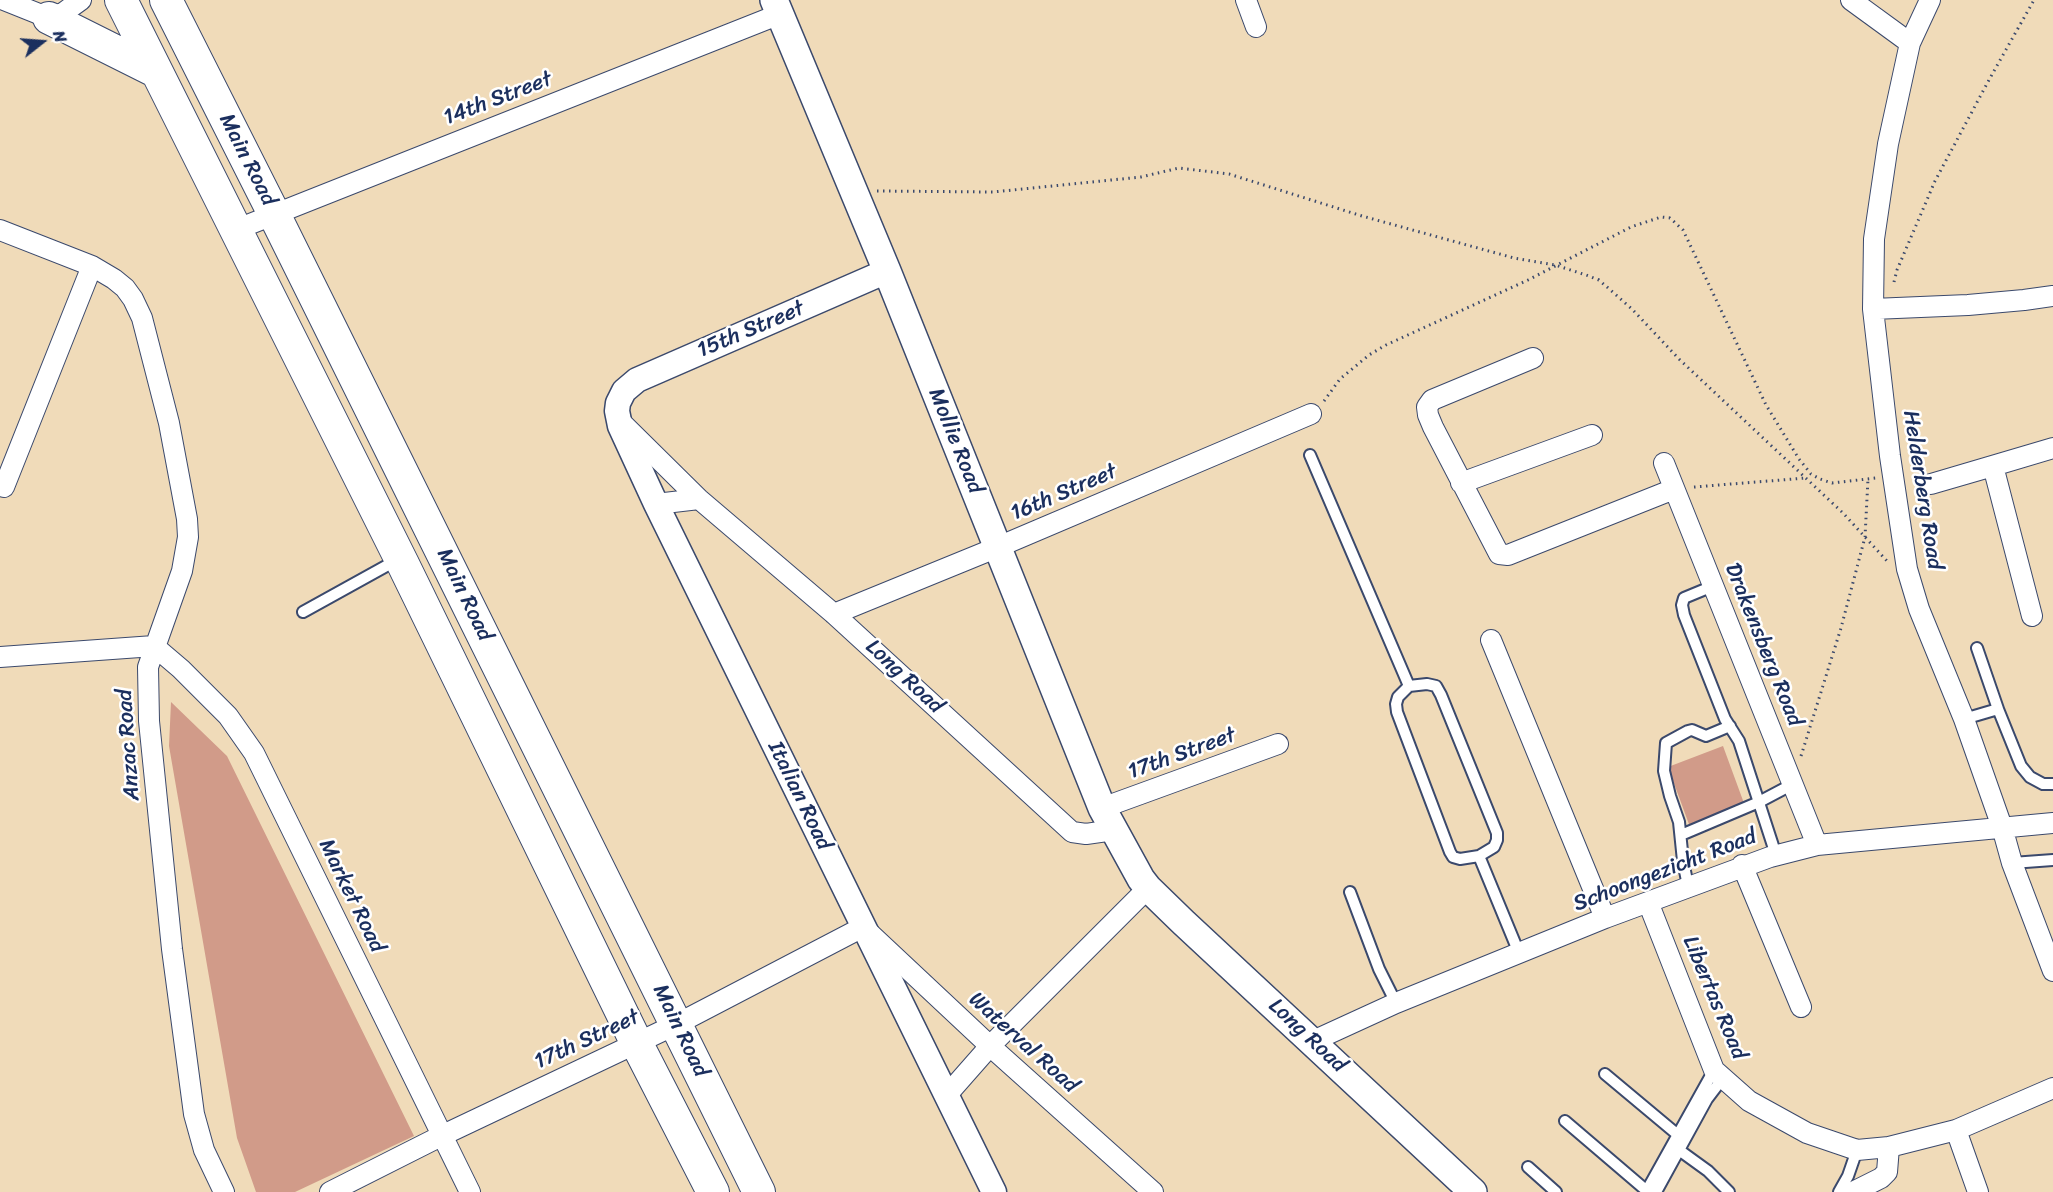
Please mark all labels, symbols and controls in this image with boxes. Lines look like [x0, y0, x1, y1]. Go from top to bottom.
north arrow [12, 12, 72, 72]
text: N [44, 27, 75, 46]
street label: 14th Street [440, 66, 556, 132]
street label: Main Road [213, 110, 281, 210]
street label: 15th Street [694, 296, 808, 364]
street label: Mollie Road [922, 384, 988, 498]
street label: Helderberg Road [1896, 409, 1948, 571]
street label: 16th Street [1007, 459, 1121, 527]
street label: Main Road [430, 544, 498, 646]
street label: Drakensberg Road [1718, 560, 1808, 730]
street label: Long Road [859, 634, 949, 720]
street label: Anzac Road [112, 688, 146, 802]
street label: 17th Street [1124, 722, 1240, 786]
street label: Italian Road [761, 737, 837, 855]
street label: Schoongezicht Road [1570, 824, 1760, 918]
street label: Market Road [312, 835, 390, 957]
street label: Libertas Road [1676, 932, 1752, 1064]
street label: Main Road [646, 980, 714, 1082]
street label: Waterval Road [963, 987, 1083, 1099]
street label: Long Road [1262, 993, 1352, 1079]
street label: 17th Street [530, 1004, 644, 1076]

